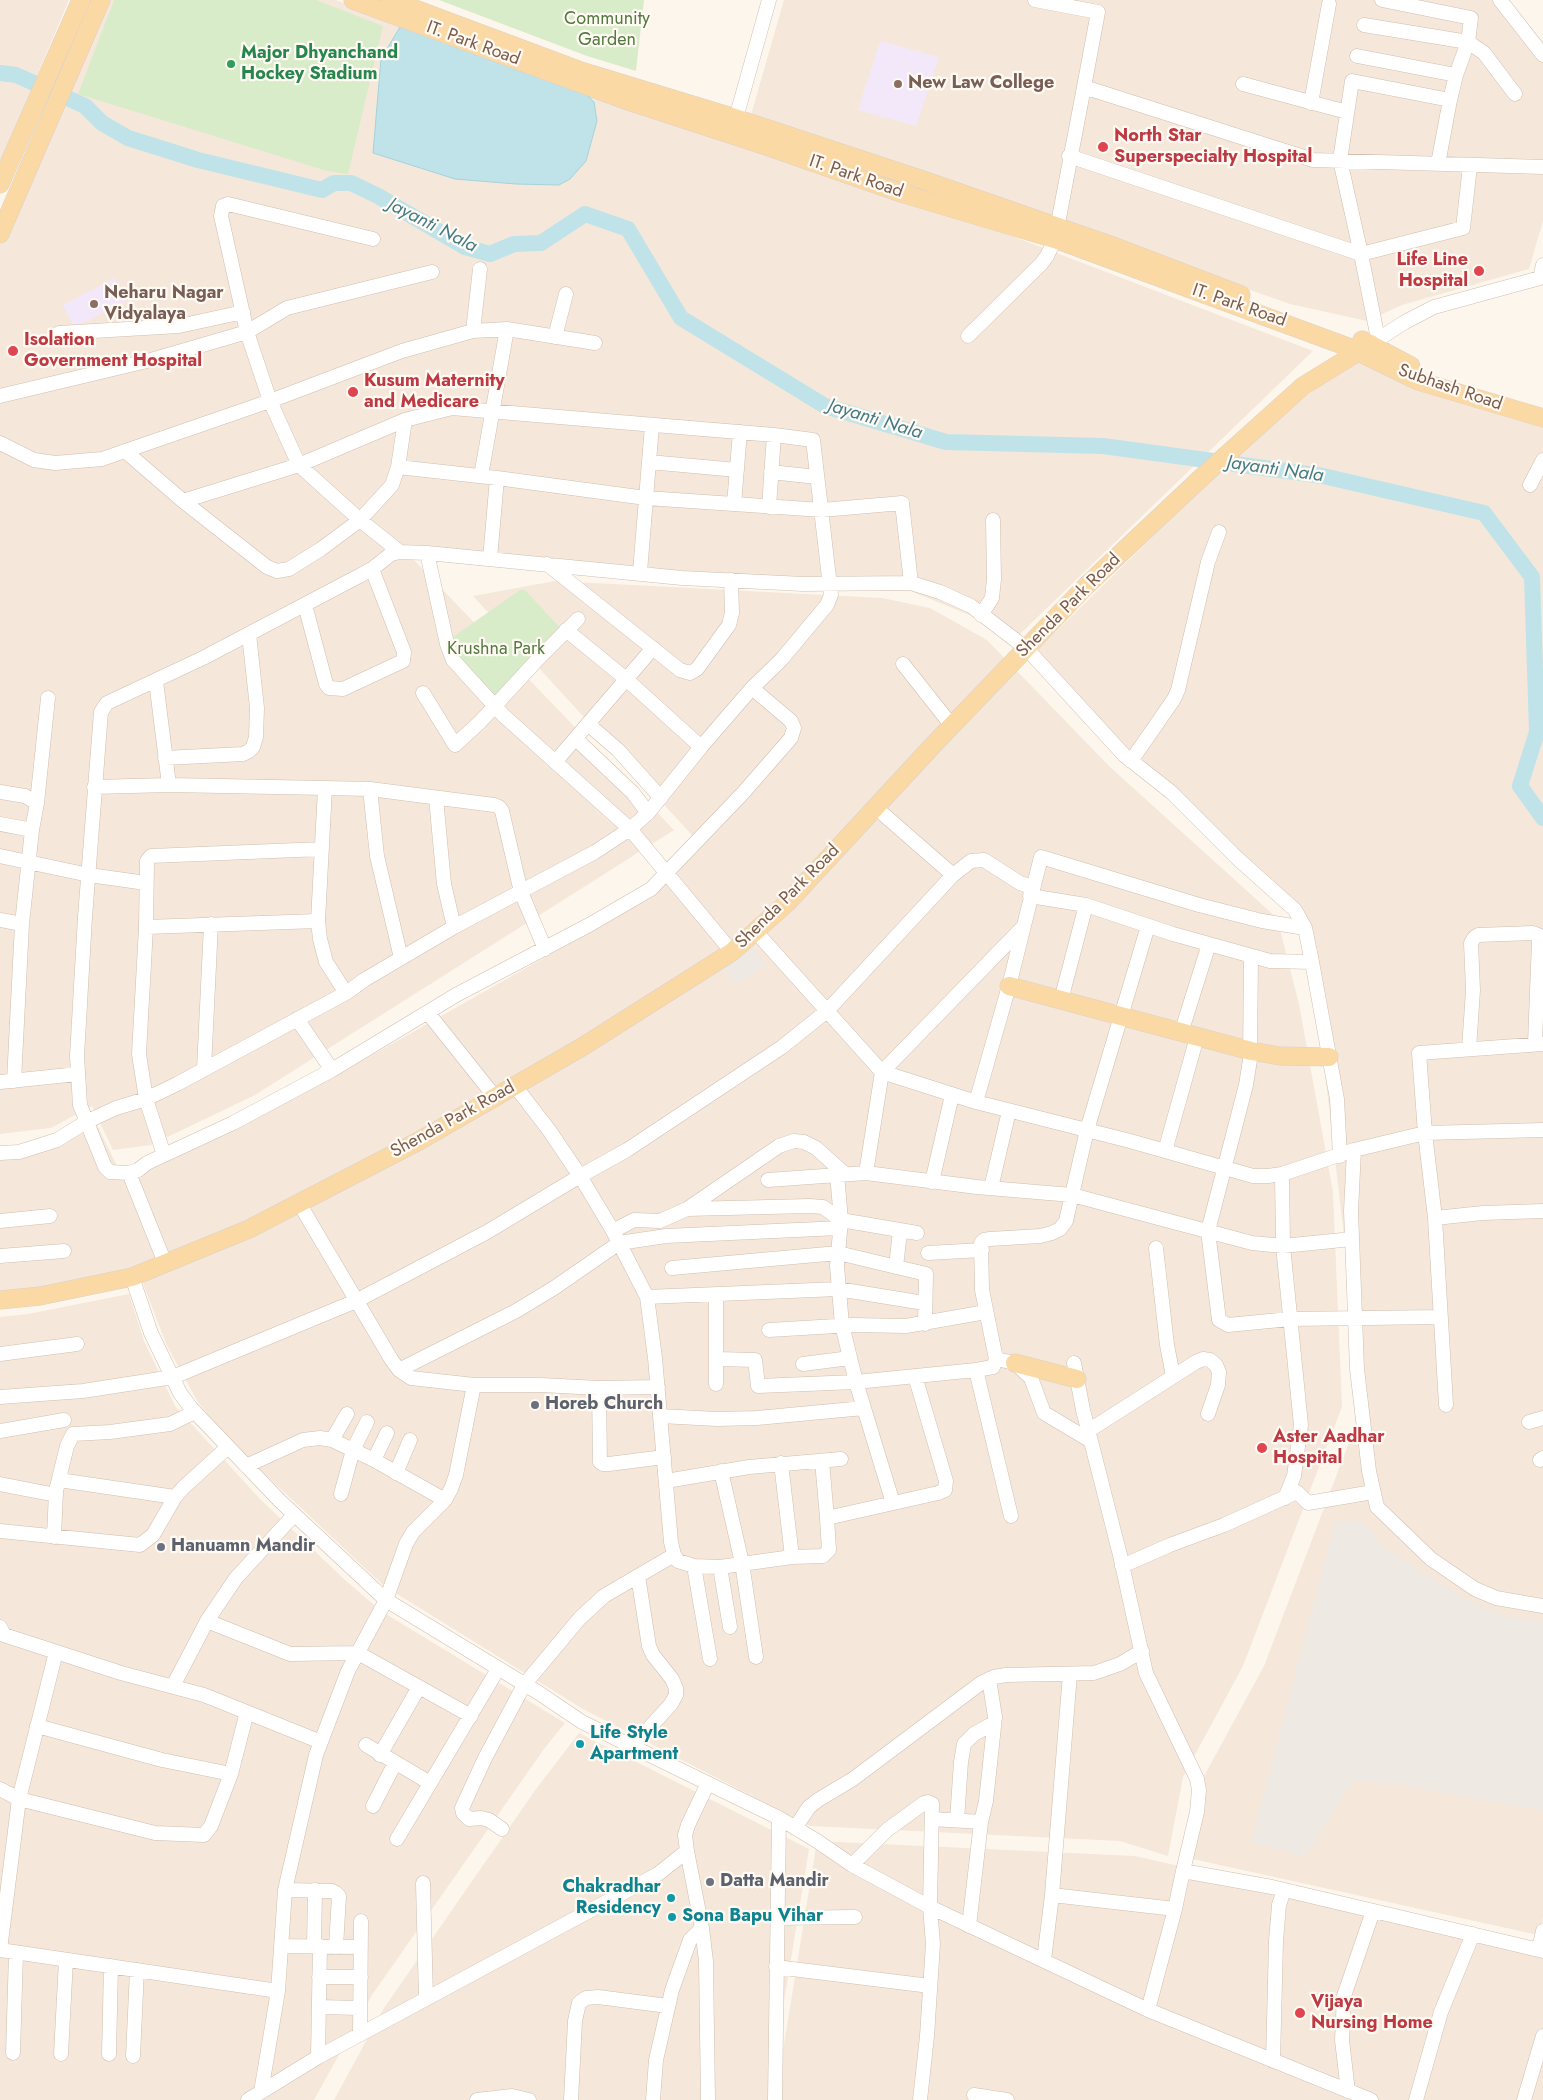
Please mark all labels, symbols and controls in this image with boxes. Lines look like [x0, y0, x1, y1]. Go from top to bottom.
park label: Community Garden [564, 9, 650, 52]
street label: IT. Park Road [423, 17, 523, 71]
place label: Major Dhyanchand Hockey Stadium [241, 43, 398, 86]
marker: Major Dhyanchand Hockey Stadium [225, 58, 237, 70]
place label: New Law College [908, 73, 1054, 95]
marker: New Law College [892, 78, 904, 90]
place label: North Star Superspecialty Hospital [1114, 126, 1312, 168]
marker: North Star Superspecialty Hospital [1096, 140, 1110, 154]
street label: IT. Park Road [806, 151, 906, 203]
water label: Jayanti Nala [383, 194, 481, 258]
place label: Life Line Hospital [1396, 250, 1468, 292]
marker: Life Line Hospital [1472, 264, 1486, 278]
street label: IT. Park Road [1189, 280, 1289, 332]
place label: Neharu Nagar Vidyalaya [104, 283, 224, 326]
marker: Neharu Nagar Vidyalaya [88, 298, 100, 310]
place label: Isolation Government Hospital [24, 330, 202, 372]
marker: Isolation Government Hospital [6, 344, 20, 358]
street label: Subhash Road [1395, 360, 1505, 416]
place label: Kusum Maternity and Medicare [364, 371, 505, 414]
marker: Kusum Maternity and Medicare [346, 385, 360, 399]
water label: Jayanti Nala [825, 395, 925, 445]
water label: Jayanti Nala [1225, 452, 1325, 488]
street label: Shenda Park Road [1012, 549, 1126, 663]
park label: Krushna Park [447, 639, 545, 661]
street label: Shenda Park Road [731, 840, 845, 954]
street label: Shenda Park Road [387, 1077, 519, 1163]
place label: Horeb Church [545, 1394, 663, 1416]
marker: Horeb Church [529, 1399, 541, 1411]
place label: Aster Aadhar Hospital [1273, 1427, 1385, 1470]
marker: Aster Aadhar Hospital [1255, 1441, 1269, 1455]
place label: Hanuamn Mandir [171, 1536, 315, 1558]
marker: Hanuamn Mandir [155, 1541, 167, 1553]
place label: Life Style Apartment [590, 1723, 678, 1766]
marker: Life Style Apartment [574, 1738, 586, 1750]
place label: Datta Mandir [720, 1871, 829, 1893]
marker: Datta Mandir [704, 1876, 716, 1888]
place label: Chakradhar Residency [563, 1877, 661, 1920]
marker: Chakradhar Residency [665, 1892, 677, 1904]
place label: Sona Bapu Vihar [682, 1906, 823, 1928]
marker: Sona Bapu Vihar [666, 1911, 678, 1923]
place label: Vijaya Nursing Home [1311, 1992, 1433, 2035]
marker: Vijaya Nursing Home [1293, 2006, 1307, 2020]

